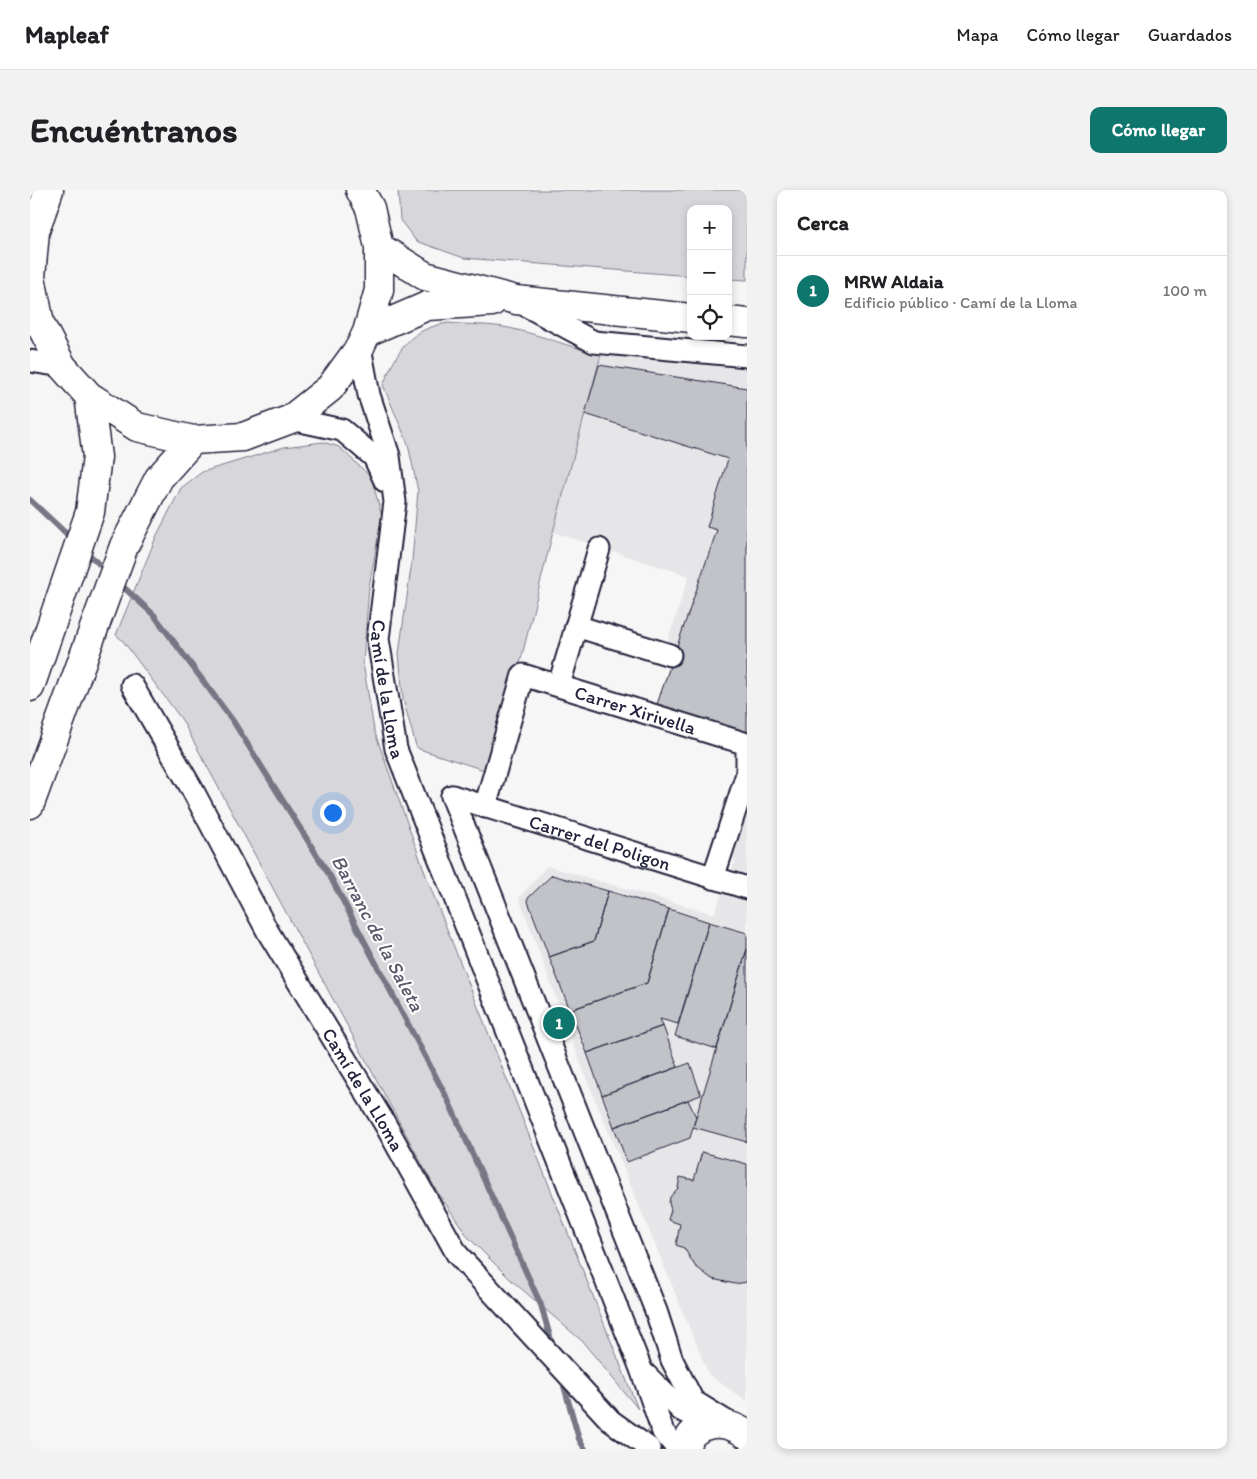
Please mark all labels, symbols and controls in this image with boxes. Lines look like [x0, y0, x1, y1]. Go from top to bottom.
text: Mapleaf [25, 20, 109, 49]
text: Mapa [957, 24, 998, 46]
text: Cómo llegar [1026, 24, 1120, 46]
text: Guardados [1148, 24, 1232, 46]
button: Cómo llegar [1090, 107, 1227, 153]
text: Encuéntranos [30, 109, 238, 151]
map controls [687, 205, 732, 340]
button: + [687, 205, 732, 250]
text: Cerca [797, 210, 849, 235]
button: − [687, 250, 732, 295]
text: MRW Aldaia [844, 270, 944, 293]
text: 1 [809, 281, 817, 300]
text: 100 m [1163, 281, 1207, 300]
text: Edificio público · Camí de la Lloma [844, 293, 1077, 312]
button: locate [687, 295, 732, 340]
street label: Camí de la Lloma [366, 618, 410, 762]
street label: Carrer Xirivella [572, 680, 699, 739]
your location [320, 800, 346, 826]
street label: Carrer del Poligon [526, 809, 674, 875]
water label: Barranc de la Saleta [327, 851, 430, 1016]
pin: 1 [543, 1004, 575, 1042]
street label: Camí de la Lloma [318, 1023, 409, 1155]

